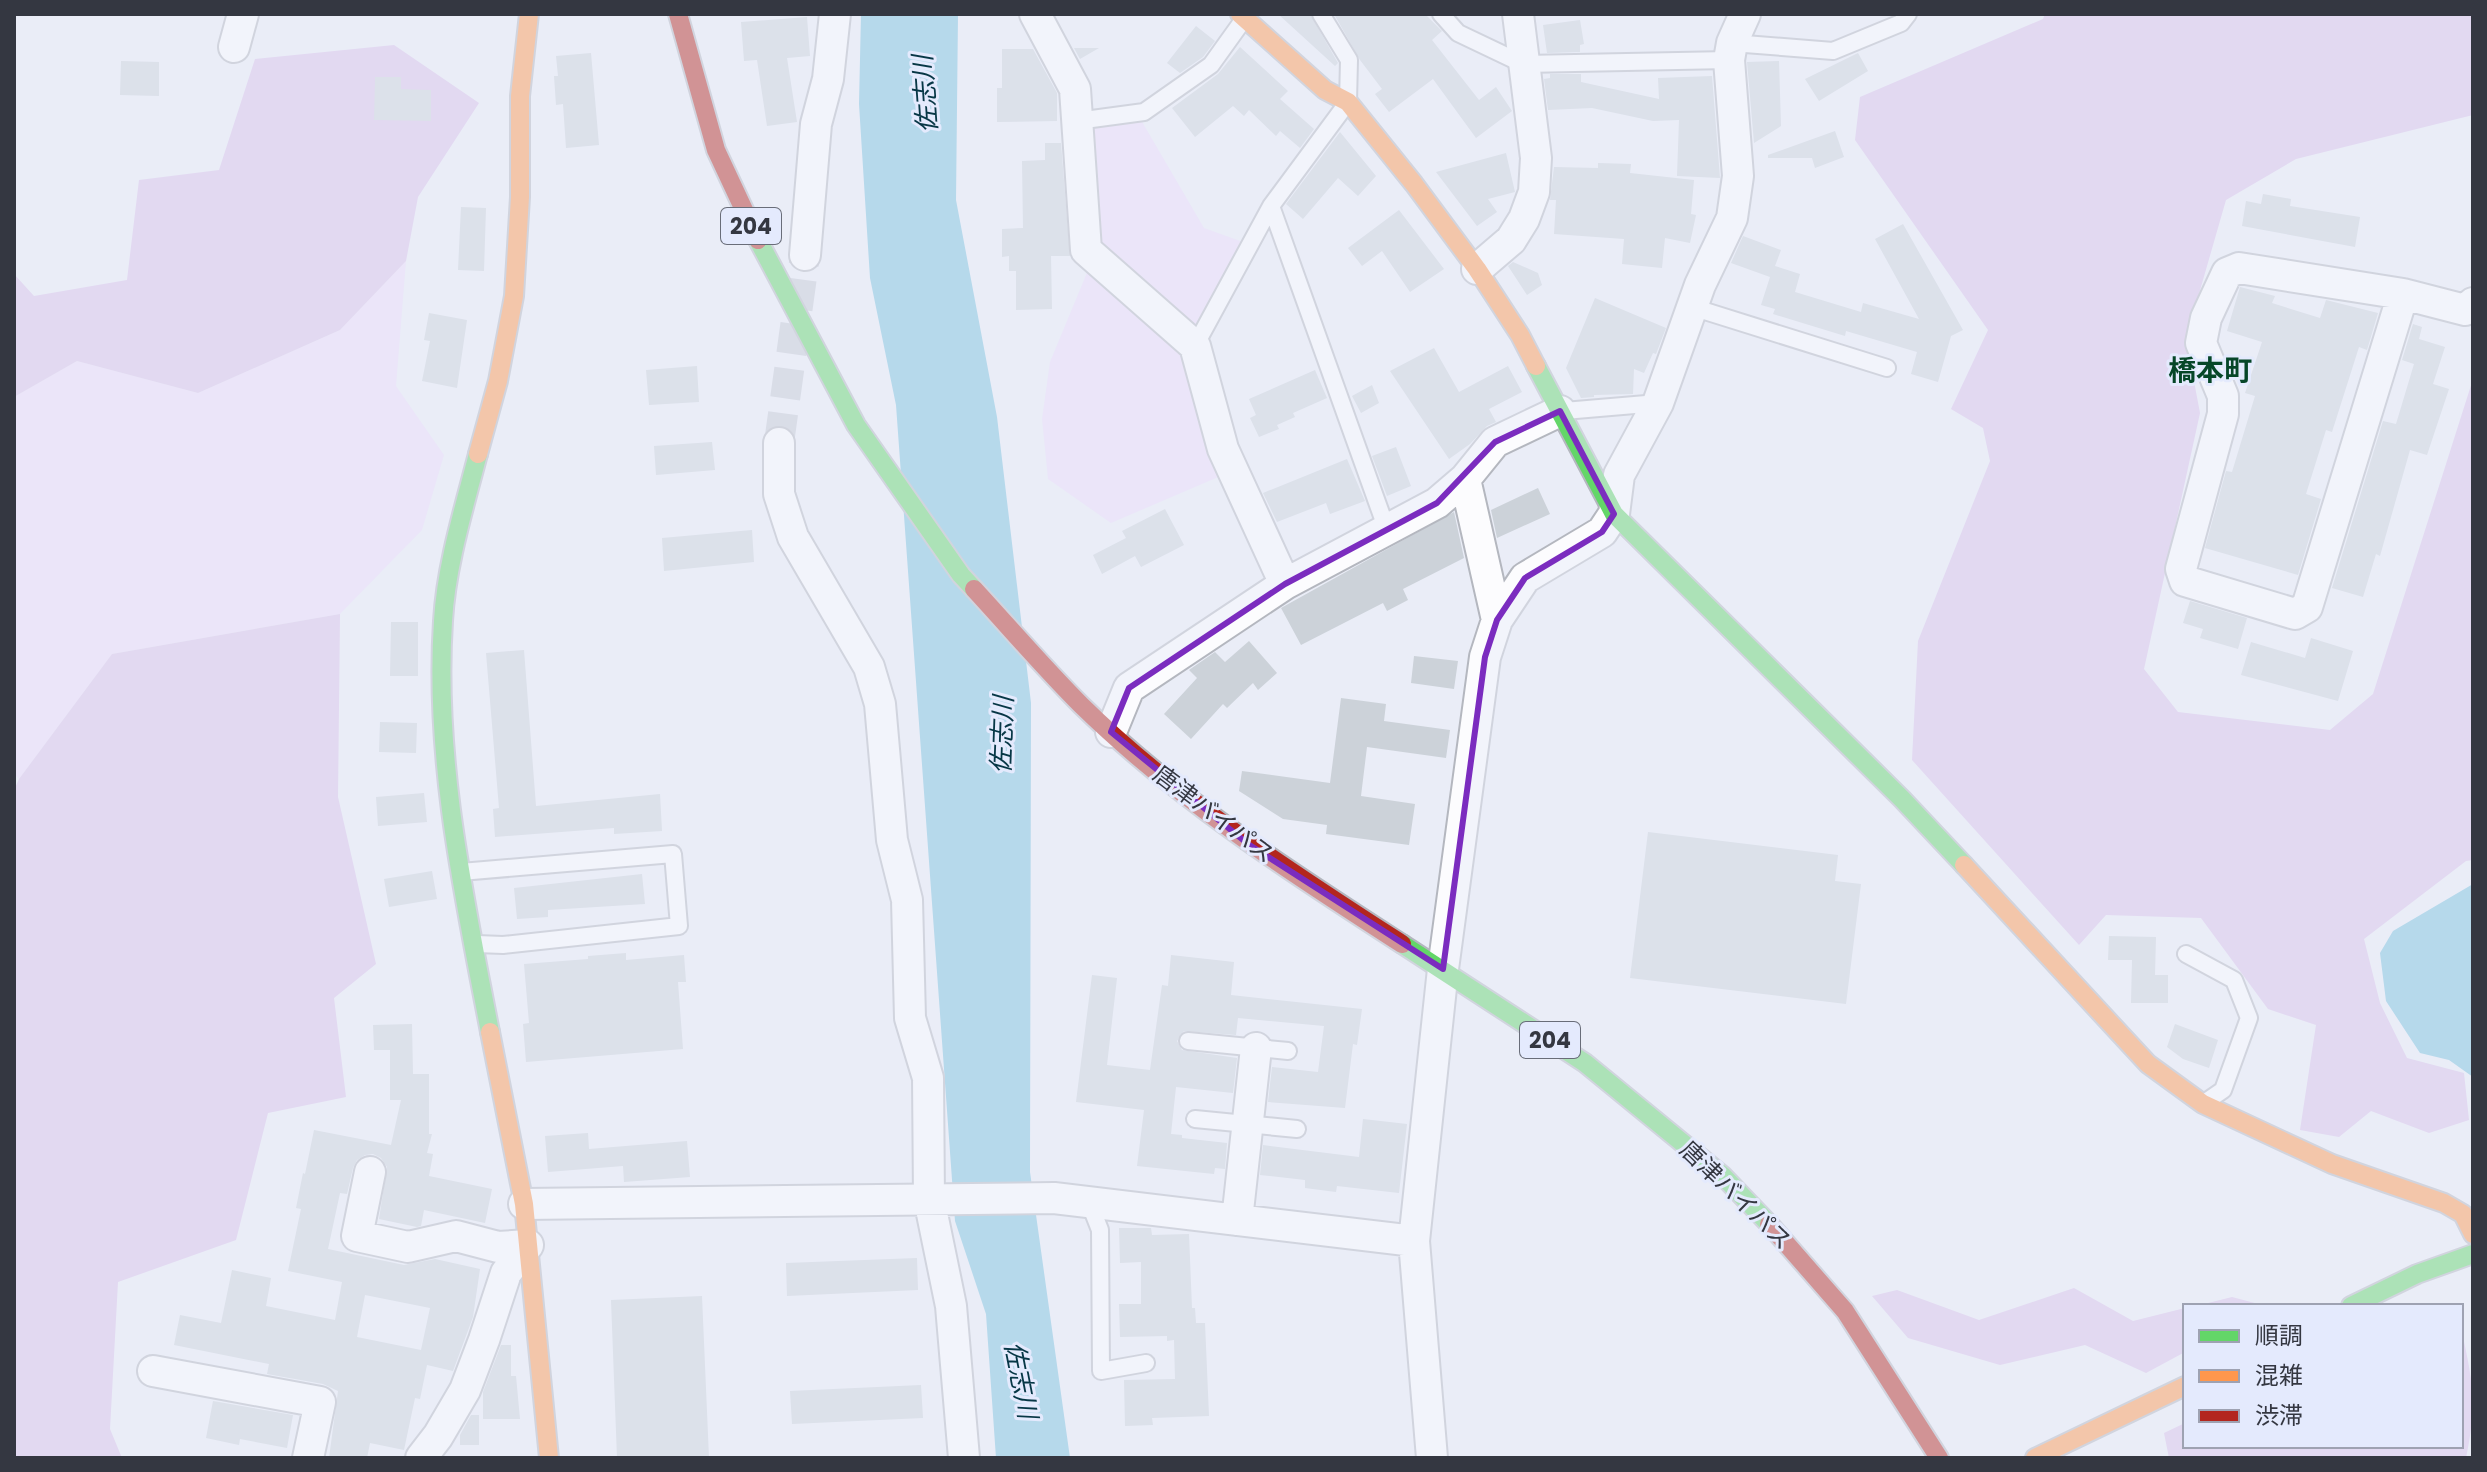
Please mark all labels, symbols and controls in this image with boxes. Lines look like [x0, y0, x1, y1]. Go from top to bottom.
water label: 佐志川 [904, 51, 946, 134]
road number: 204 [721, 208, 781, 244]
district label: 橋本町 [2168, 351, 2252, 390]
water label: 佐志川 [983, 692, 1021, 775]
street label: 唐津バイパス [1147, 758, 1281, 870]
road number: 204 [1520, 1022, 1580, 1058]
street label: 唐津バイパス [1673, 1133, 1799, 1257]
legend [2183, 1304, 2463, 1448]
text: 順調 [2255, 1319, 2303, 1352]
water label: 佐志川 [996, 1338, 1047, 1425]
text: 混雑 [2255, 1359, 2303, 1392]
text: 渋滞 [2255, 1399, 2303, 1432]

